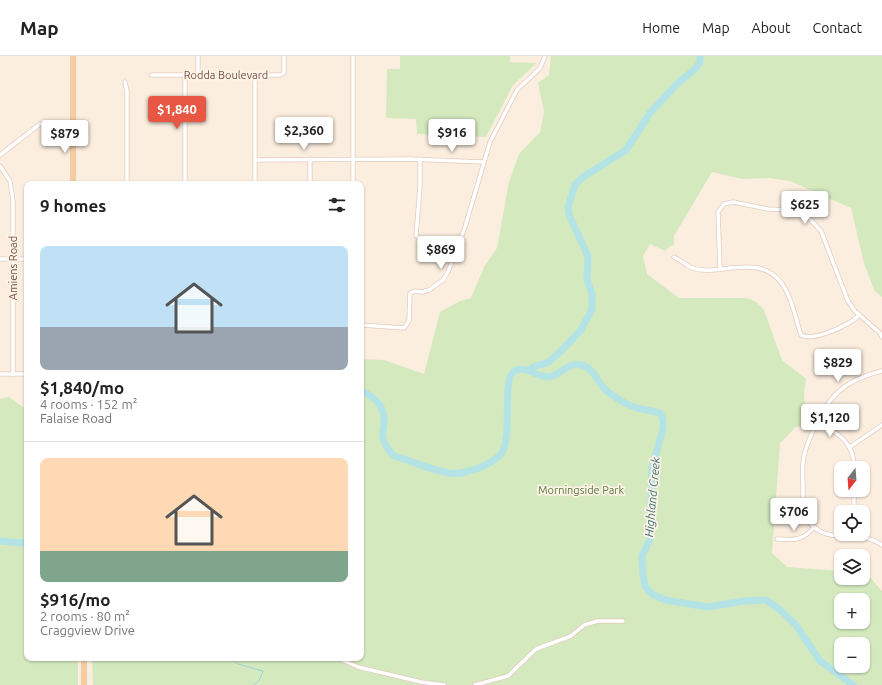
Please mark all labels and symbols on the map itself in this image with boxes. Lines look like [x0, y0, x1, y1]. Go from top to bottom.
street label: Rodda Boulevard [184, 69, 268, 81]
pin: $1,840 [144, 96, 210, 130]
pin: $2,360 [271, 117, 337, 151]
pin: $916 [428, 119, 476, 153]
pin: $879 [41, 120, 89, 154]
pin: $625 [781, 191, 829, 225]
street label: Amiens Road [7, 236, 19, 300]
pin: $869 [417, 236, 465, 270]
pin: $829 [814, 349, 862, 383]
pin: $1,120 [797, 404, 863, 438]
water label: Highland Creek [642, 456, 662, 538]
north arrow [834, 461, 870, 497]
park label: Morningside Park [538, 484, 624, 496]
pin: $706 [770, 498, 818, 532]

